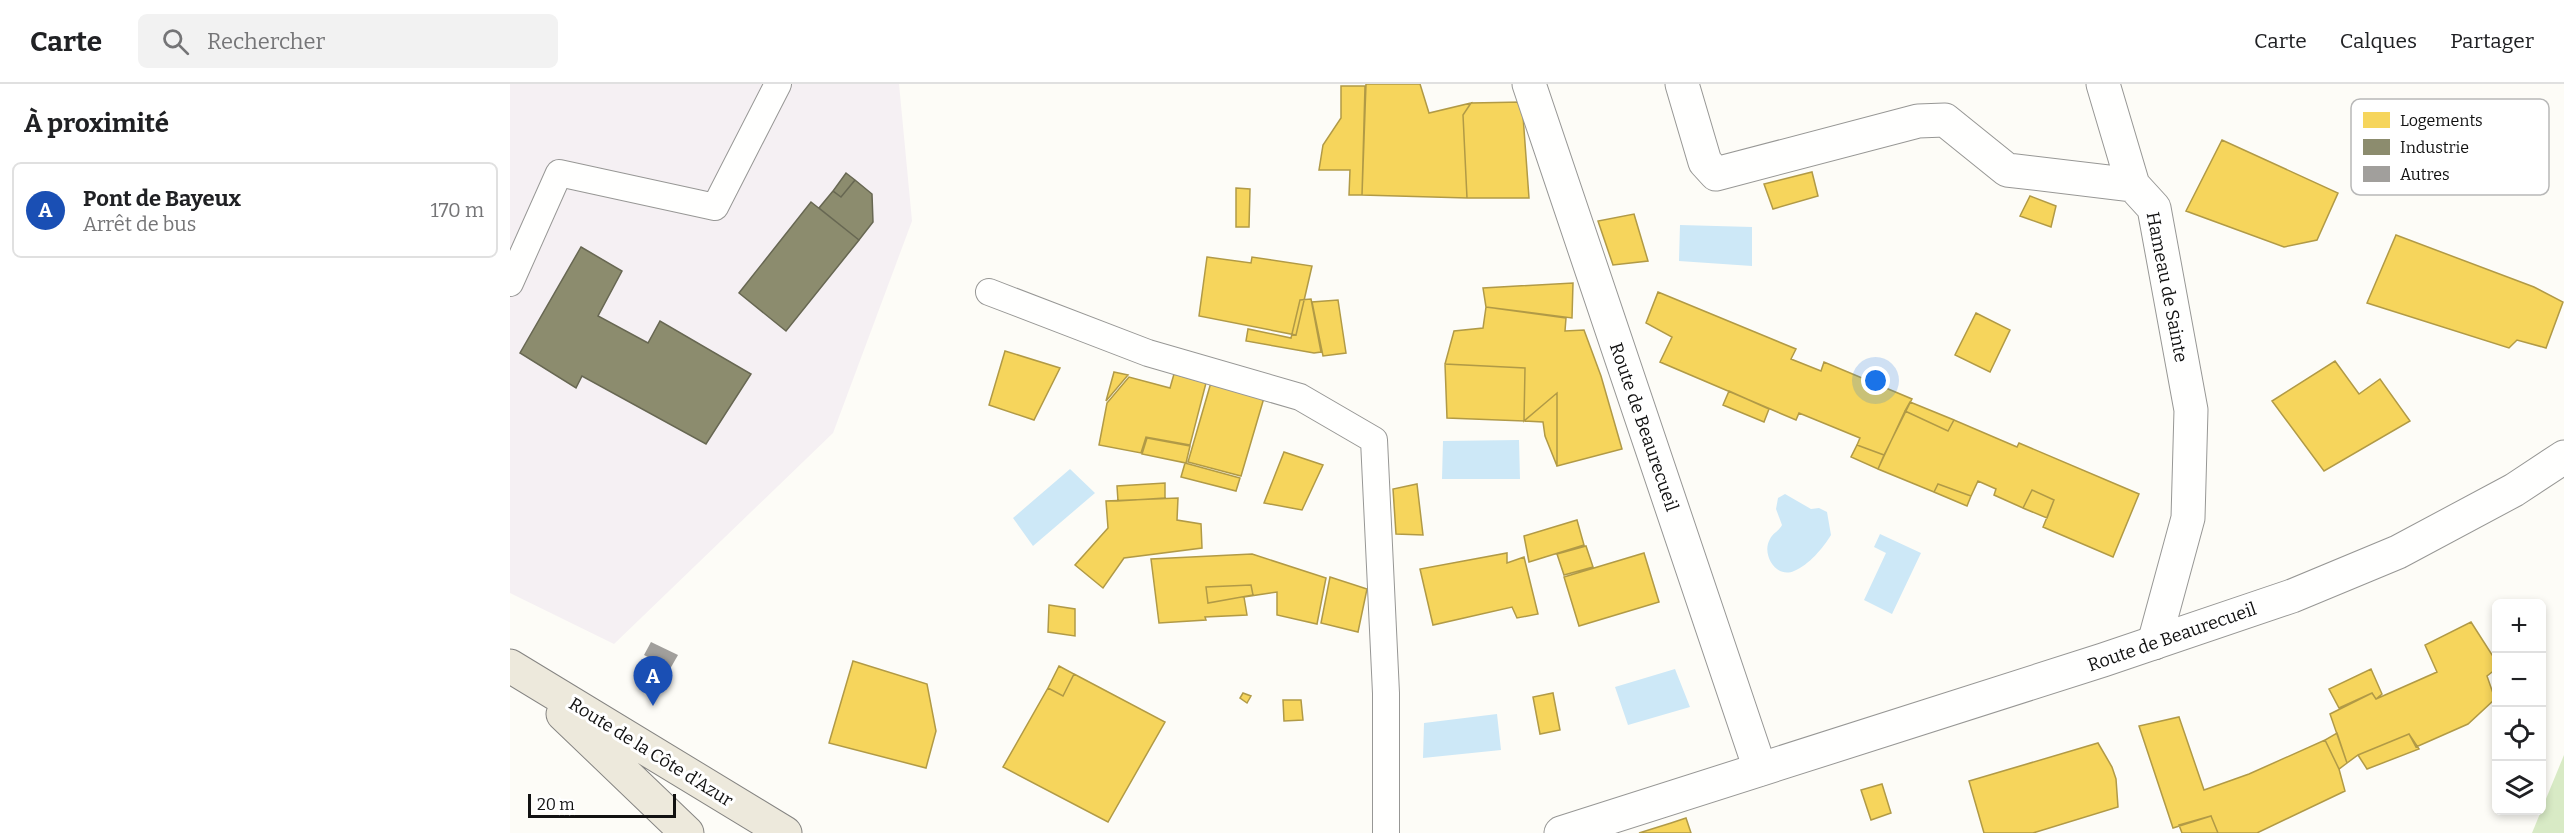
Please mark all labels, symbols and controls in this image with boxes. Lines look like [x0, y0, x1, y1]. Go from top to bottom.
search box [138, 14, 558, 68]
text: Carte [30, 25, 102, 58]
icon: search [159, 25, 192, 58]
text: Rechercher [207, 28, 325, 55]
text: Carte [2254, 28, 2307, 54]
text: Calques [2340, 28, 2417, 54]
text: Partager [2450, 28, 2534, 54]
legend [2351, 99, 2549, 195]
text: À proximité [24, 108, 169, 139]
text: Logements [2400, 111, 2483, 130]
text: Industrie [2400, 138, 2469, 157]
text: Autres [2400, 165, 2450, 184]
text: Pont de Bayeux [83, 185, 241, 212]
text: A [38, 198, 53, 222]
text: 170 m [431, 198, 484, 222]
street label: Hameau de Sainte [2142, 210, 2192, 364]
text: Arrêt de bus [83, 212, 196, 236]
street label: Route de Beaurecueil [1605, 340, 1683, 514]
your location [1861, 366, 1890, 395]
street label: Route de Beaurecueil [2085, 598, 2259, 676]
map controls [2492, 599, 2546, 815]
button: + [2492, 599, 2546, 653]
button: − [2492, 653, 2546, 707]
pin: A [634, 656, 672, 706]
street label: Route de la Côte d'Azur [565, 693, 737, 811]
button: locate [2492, 707, 2546, 761]
button: layers [2492, 761, 2546, 815]
scale bar [528, 791, 676, 818]
text: 20 m [537, 795, 574, 814]

